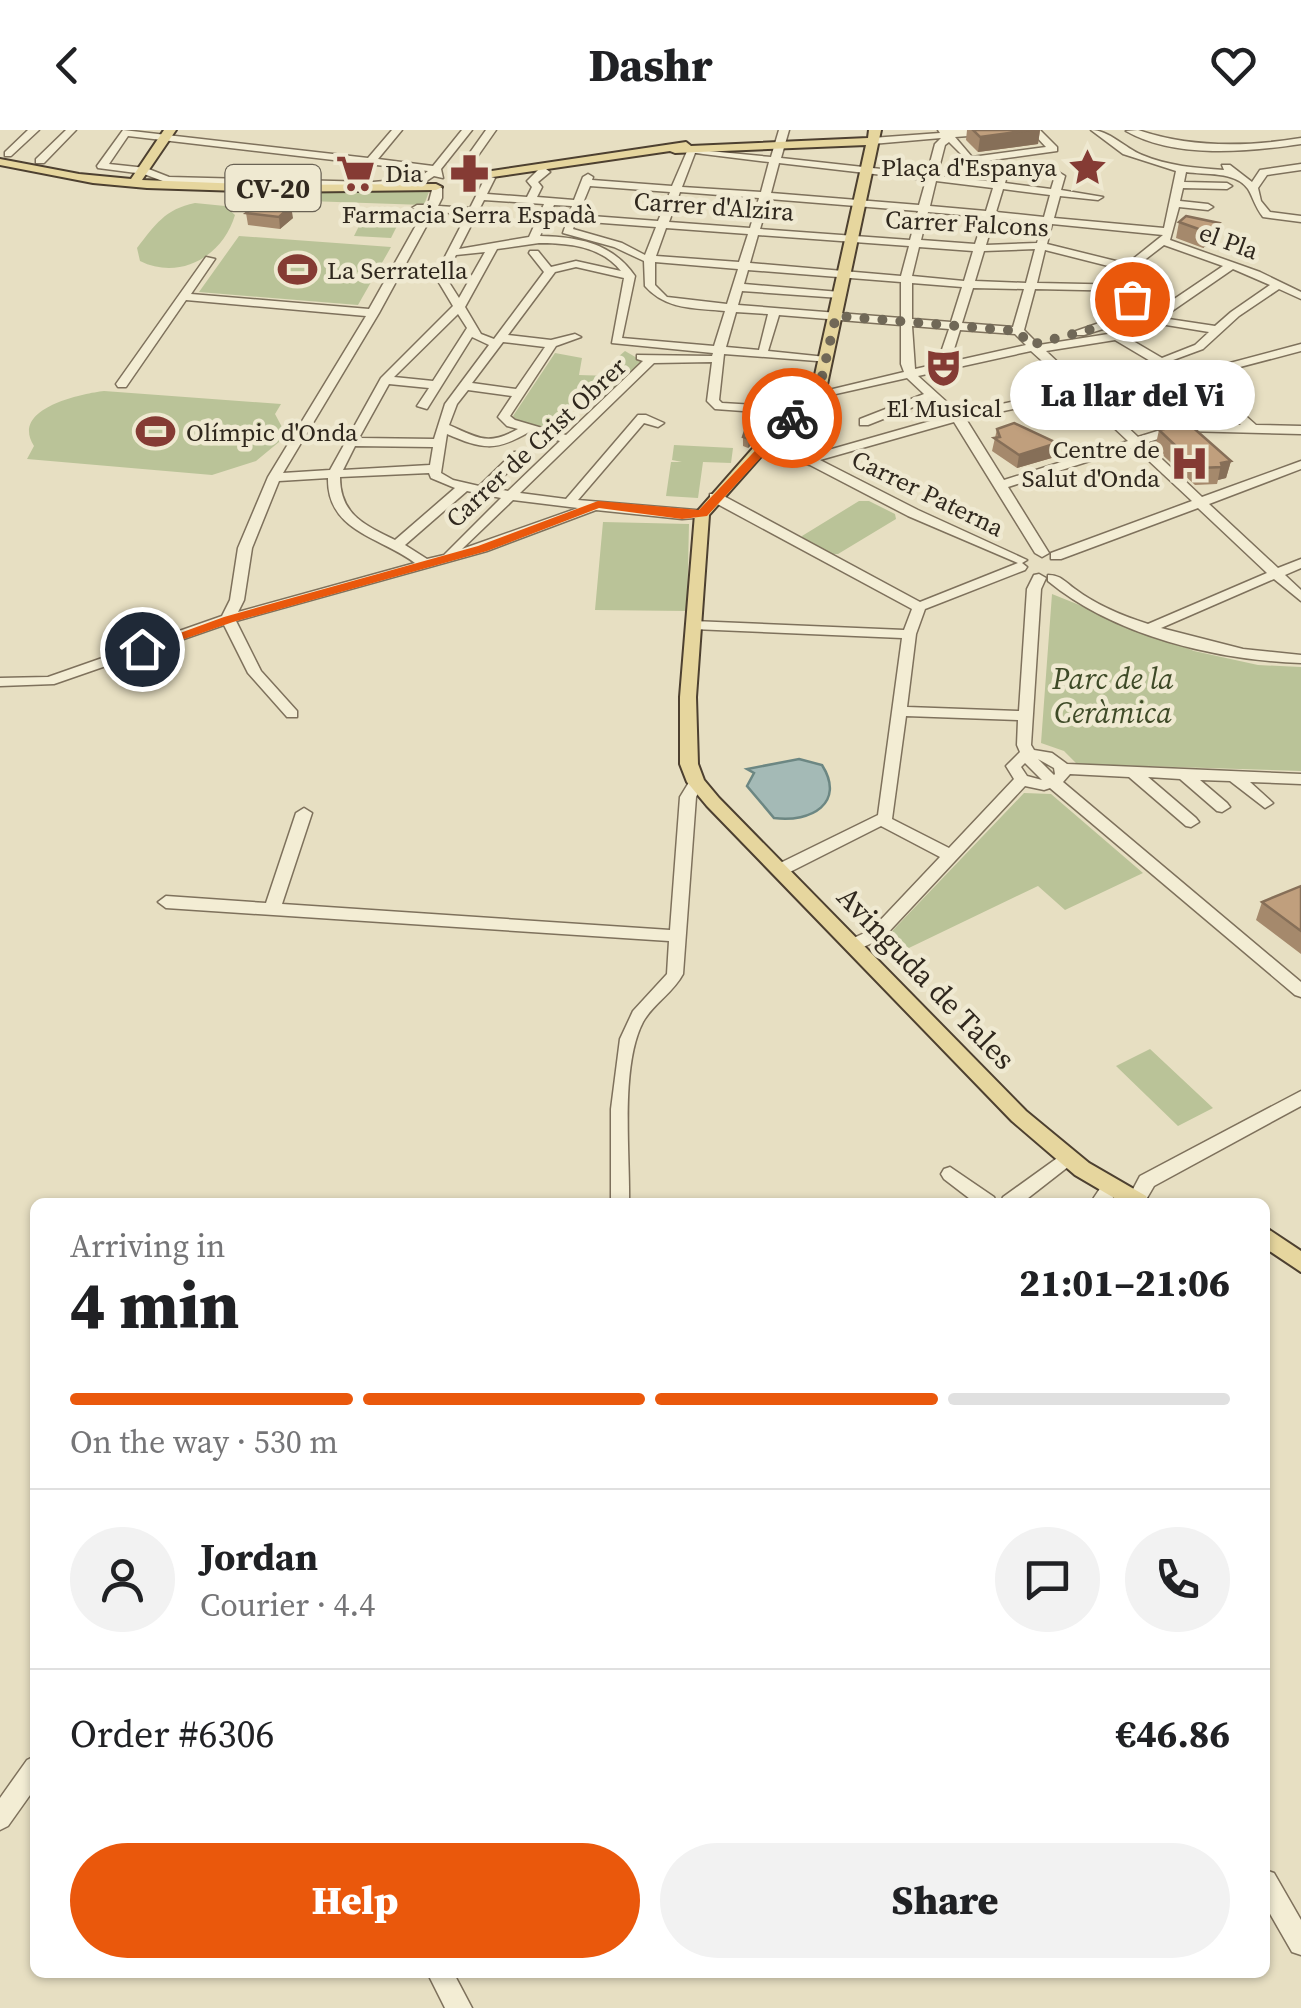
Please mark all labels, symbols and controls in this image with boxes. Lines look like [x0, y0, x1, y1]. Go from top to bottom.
text: Dashr [588, 34, 713, 96]
icon: back [40, 38, 95, 93]
icon: heart [1206, 38, 1261, 93]
place icon: Plaça d'Espanya [1066, 146, 1108, 188]
place label: Plaça d'Espanya [881, 150, 1057, 184]
supermarket icon: Dia [334, 152, 376, 194]
pharmacy icon: Farmacia Serra Espadà [448, 152, 490, 194]
place label: Dia [385, 156, 423, 190]
road number: CV-20 [226, 165, 320, 211]
street label: Carrer d'Alzira [633, 183, 795, 229]
place label: Farmacia Serra Espadà [342, 197, 597, 231]
street label: Carrer Falcons [884, 202, 1050, 244]
street label: el Pla [1195, 215, 1263, 267]
sports icon: La Serratella [276, 249, 318, 291]
place label: La Serratella [327, 253, 468, 287]
pin [1090, 257, 1175, 342]
icon: bag [1105, 272, 1160, 327]
theatre icon: El Musical [923, 346, 965, 388]
street label: Carrer de Crist Obrer [438, 349, 634, 535]
callout: La llar del Vi [1010, 359, 1254, 429]
courier [742, 368, 842, 468]
text: La llar del Vi [1040, 373, 1225, 417]
icon: bike [765, 391, 820, 446]
place label: El Musical [886, 391, 1002, 425]
sports icon: Olímpic d'Onda [135, 411, 177, 453]
place label: Olímpic d'Onda [186, 415, 358, 449]
place label: Centre de Salut d'Onda [1022, 432, 1160, 495]
street label: Carrer Paterna [846, 442, 1010, 545]
hospital icon: Centre de Salut d'Onda [1169, 442, 1211, 484]
pin [100, 607, 185, 692]
icon: home [115, 622, 170, 677]
park label: Parc de la Ceràmica [1051, 658, 1174, 733]
street label: Avinguda de Tales [828, 877, 1025, 1078]
text: Arriving in [70, 1224, 225, 1268]
text: 21:01–21:06 [1019, 1257, 1230, 1309]
text: 4 min [70, 1261, 240, 1350]
text: On the way · 530 m [70, 1420, 338, 1464]
button: person [70, 1527, 175, 1632]
button: chat [995, 1527, 1100, 1632]
button: phone [1125, 1527, 1230, 1632]
text: Jordan [200, 1531, 318, 1583]
text: Courier · 4.4 [200, 1583, 375, 1627]
text: Order #6306 [70, 1708, 274, 1760]
text: €46.86 [1116, 1708, 1230, 1760]
button: Help [70, 1843, 640, 1958]
button: Share [660, 1843, 1230, 1958]

